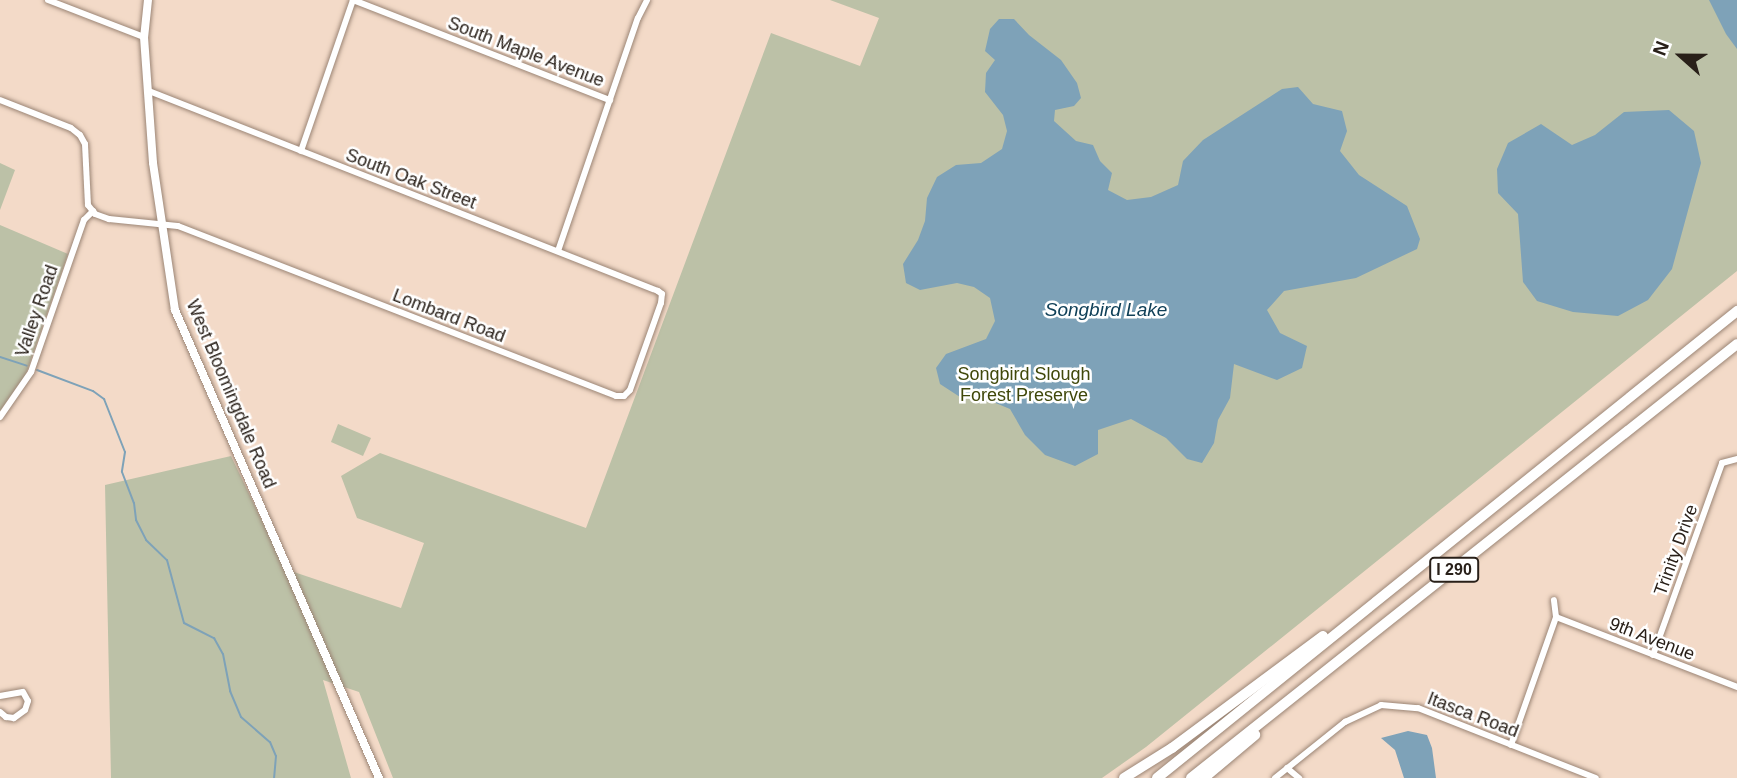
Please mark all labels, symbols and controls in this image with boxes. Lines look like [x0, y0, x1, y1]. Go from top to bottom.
street label: South Maple Avenue [444, 12, 608, 92]
north arrow [1646, 21, 1716, 91]
text: N [1649, 38, 1673, 58]
street label: South Oak Street [343, 144, 479, 214]
street label: Valley Road [11, 262, 63, 360]
street label: Lombard Road [390, 285, 508, 347]
street label: West Bloomingdale Road [181, 296, 281, 492]
water label: Songbird Lake [1045, 299, 1167, 321]
park label: Songbird Slough Forest Preserve [957, 364, 1091, 406]
street label: Trinity Drive [1650, 502, 1702, 598]
road number: I 290 [1428, 558, 1480, 582]
street label: 9th Avenue [1606, 613, 1698, 665]
street label: Itasca Road [1424, 688, 1522, 742]

